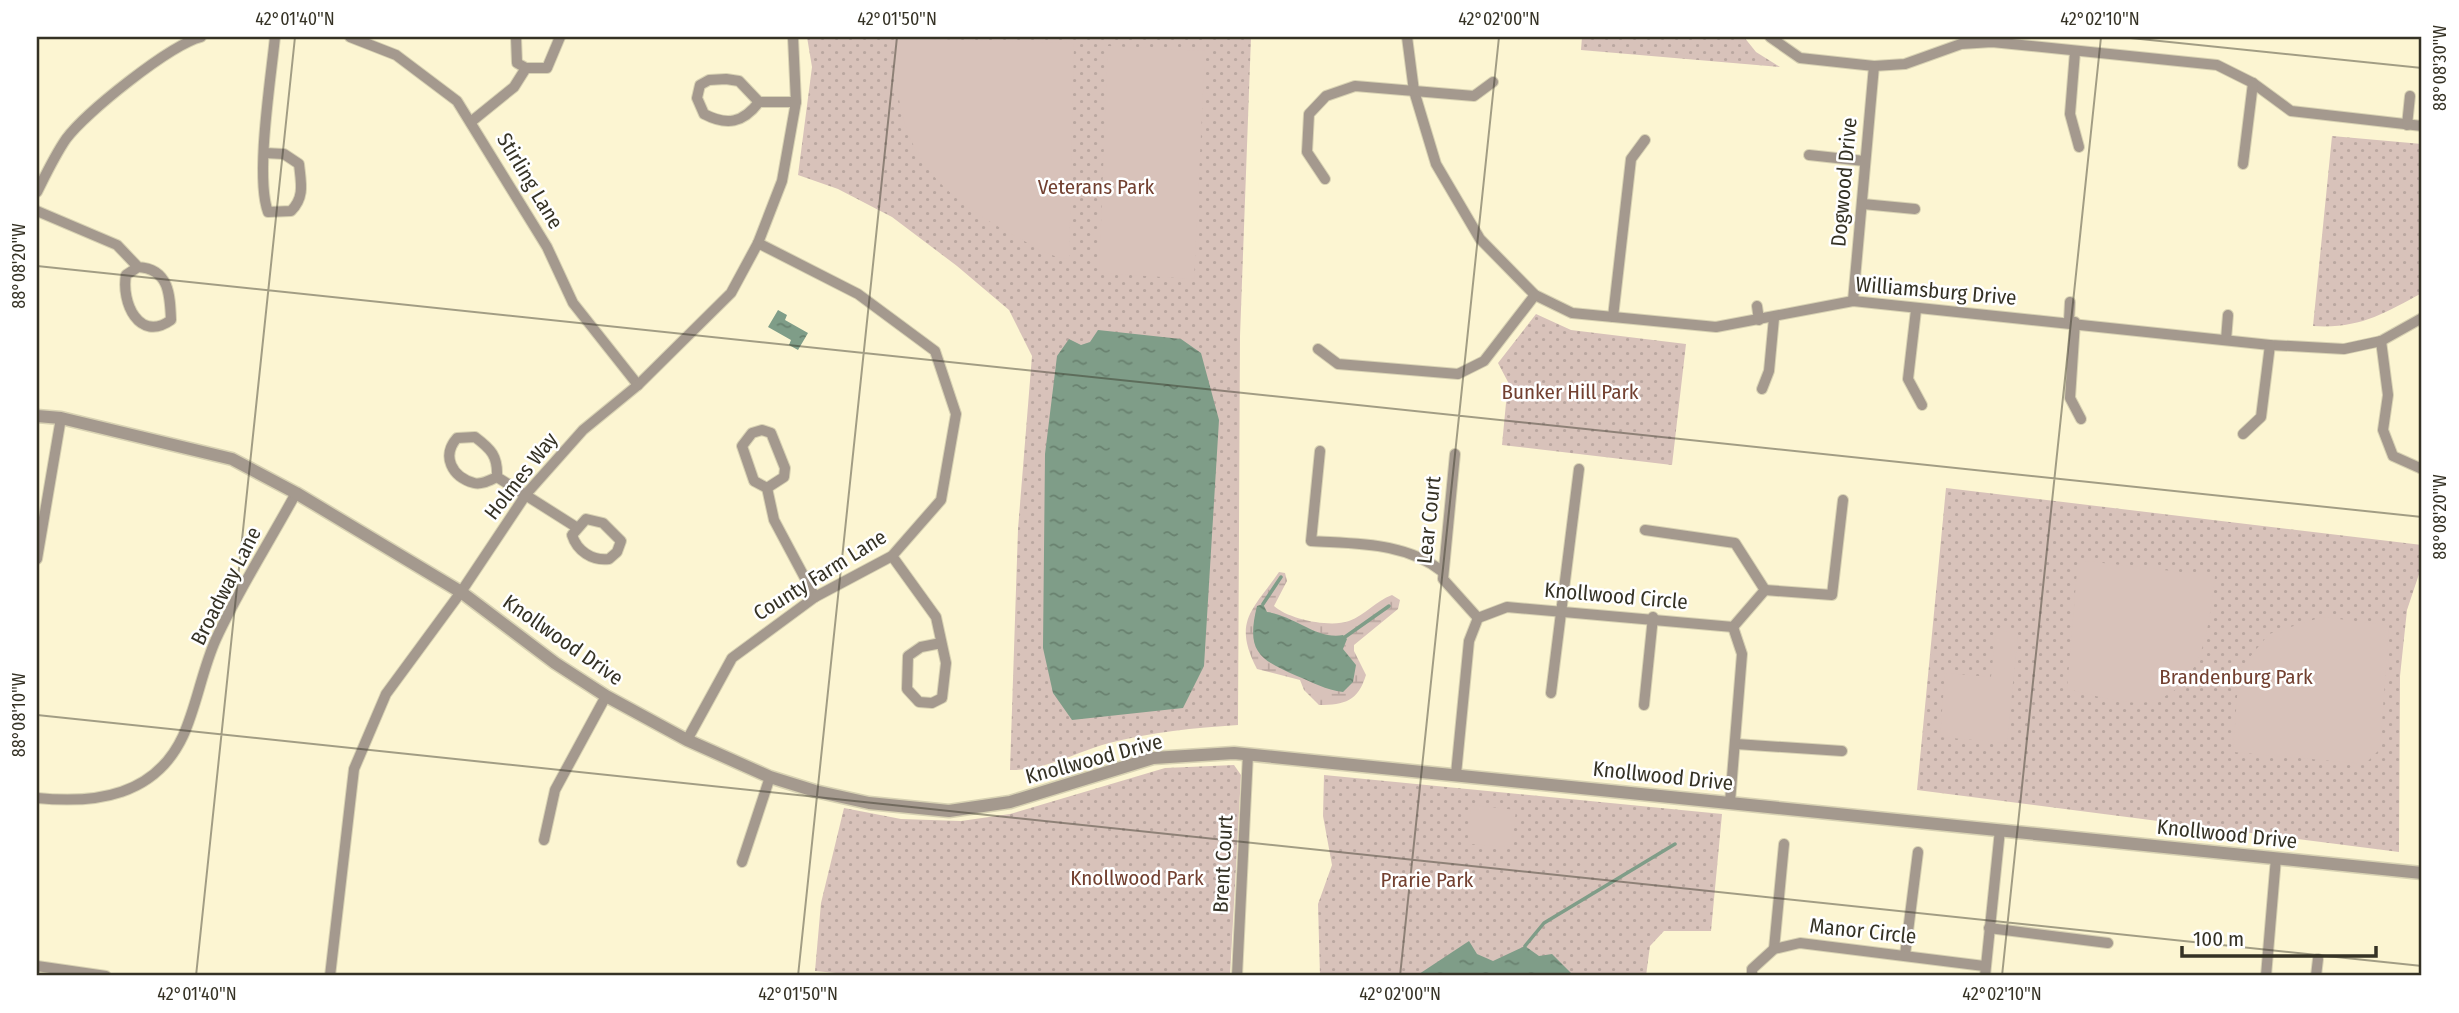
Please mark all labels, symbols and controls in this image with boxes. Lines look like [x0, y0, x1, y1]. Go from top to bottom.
text: 42°01'40"N [255, 8, 335, 30]
text: 42°01'50"N [857, 8, 937, 30]
text: 42°02'00"N [1458, 8, 1540, 30]
text: 42°02'10"N [2060, 8, 2140, 30]
text: 88°08'30"W [2429, 25, 2451, 111]
street label: Dogwood Drive [1825, 116, 1863, 248]
street label: Stirling Lane [491, 128, 569, 234]
park label: Veterans Park [1038, 174, 1155, 200]
text: 88°08'20"W [8, 223, 30, 309]
street label: Williamsburg Drive [1855, 271, 2017, 311]
park label: Bunker Hill Park [1501, 379, 1639, 405]
street label: Holmes Way [479, 426, 564, 525]
text: 88°08'20"W [2429, 474, 2451, 560]
street label: Lear Court [1411, 475, 1447, 565]
street label: Broadway Lane [185, 523, 267, 649]
street label: County Farm Lane [749, 524, 891, 626]
street label: Knollwood Circle [1543, 577, 1689, 615]
street label: Knollwood Drive [498, 589, 628, 691]
park label: Brandenburg Park [2159, 664, 2313, 690]
text: 88°08'10"W [8, 672, 30, 757]
street label: Knollwood Drive [1023, 728, 1165, 790]
street label: Knollwood Drive [1592, 756, 1734, 796]
street label: Brent Court [1207, 814, 1239, 914]
street label: Knollwood Drive [2156, 814, 2298, 854]
park label: Knollwood Park [1070, 865, 1204, 891]
park label: Prarie Park [1381, 867, 1474, 893]
street label: Manor Circle [1808, 912, 1918, 950]
scale bar [2182, 915, 2377, 959]
text: 100 m [2193, 926, 2244, 952]
text: 42°01'40"N [157, 983, 237, 1005]
text: 42°01'50"N [758, 983, 838, 1005]
text: 42°02'00"N [1359, 983, 1441, 1005]
text: 42°02'10"N [1962, 983, 2042, 1005]

